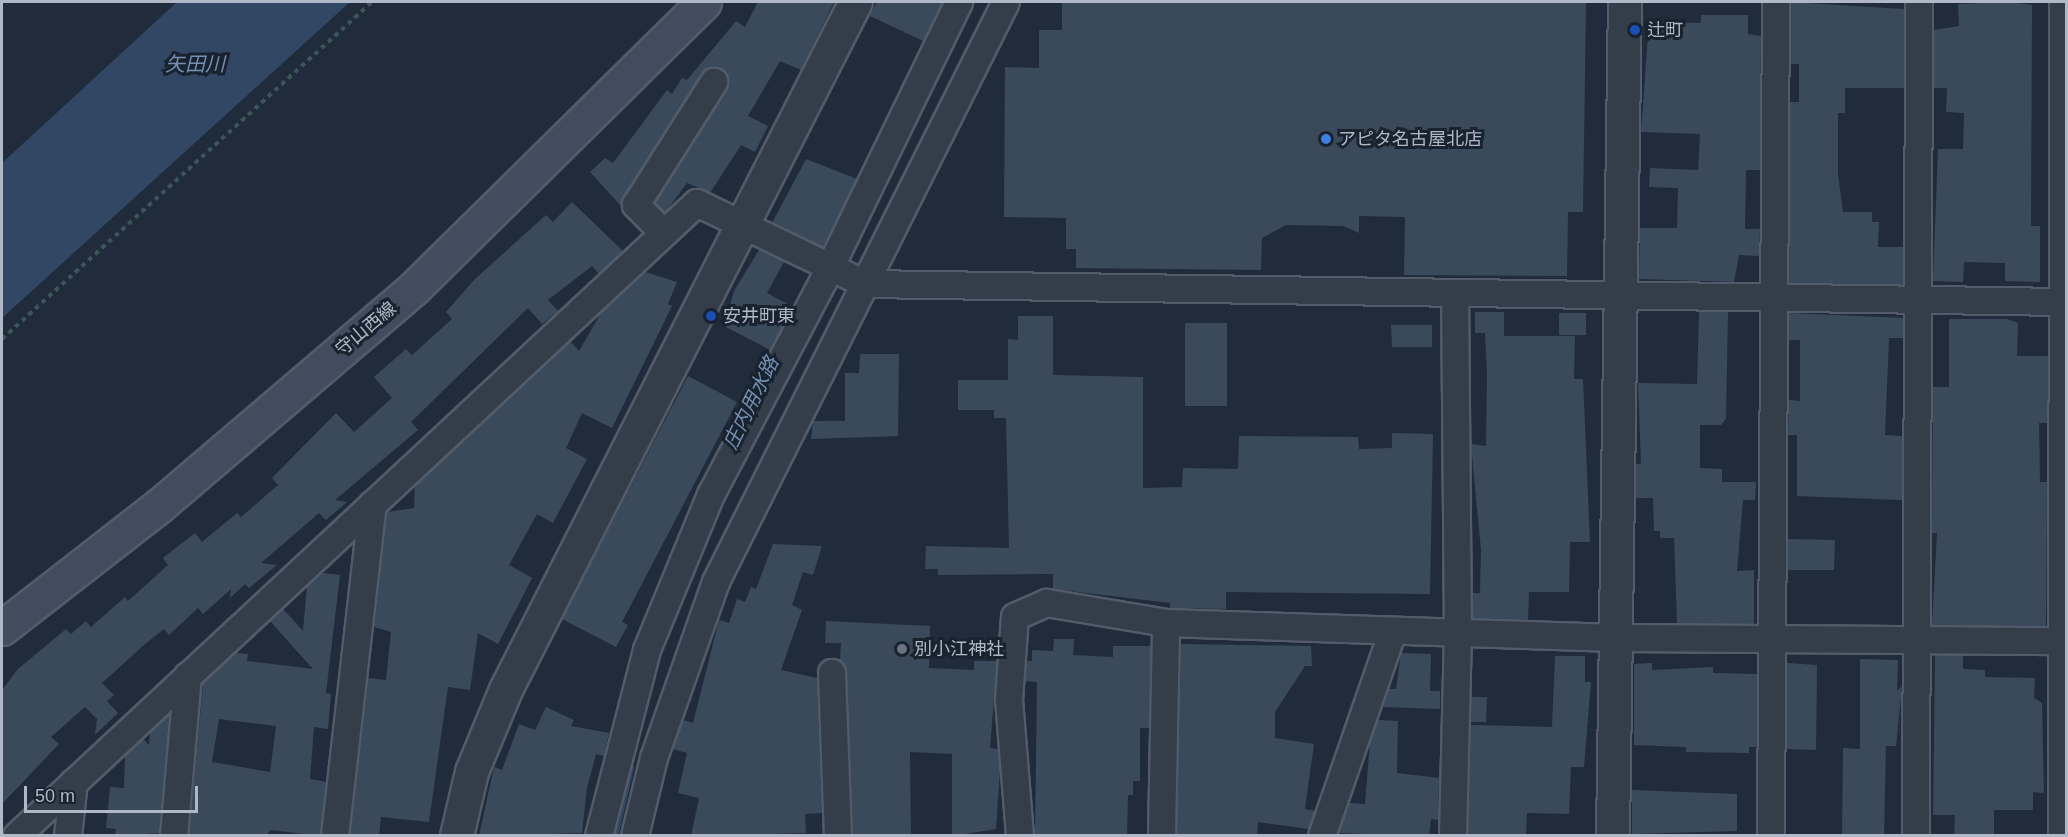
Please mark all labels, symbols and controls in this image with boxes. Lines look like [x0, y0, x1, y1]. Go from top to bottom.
place label: 辻町 [1647, 19, 1683, 41]
marker: 辻町 [1628, 23, 1642, 37]
water label: 矢田川 [165, 52, 225, 76]
place label: アピタ名古屋北店 [1338, 128, 1482, 150]
marker: アピタ名古屋北店 [1319, 132, 1333, 146]
street label: 守山西線 [331, 298, 401, 360]
place label: 安井町東 [723, 305, 795, 327]
marker: 安井町東 [704, 309, 718, 323]
water label: 庄内用水路 [718, 353, 784, 453]
place label: 別小江神社 [914, 638, 1004, 660]
marker: 別小江神社 [895, 642, 909, 656]
scale bar [27, 774, 201, 812]
text: 50 m [35, 786, 75, 806]

